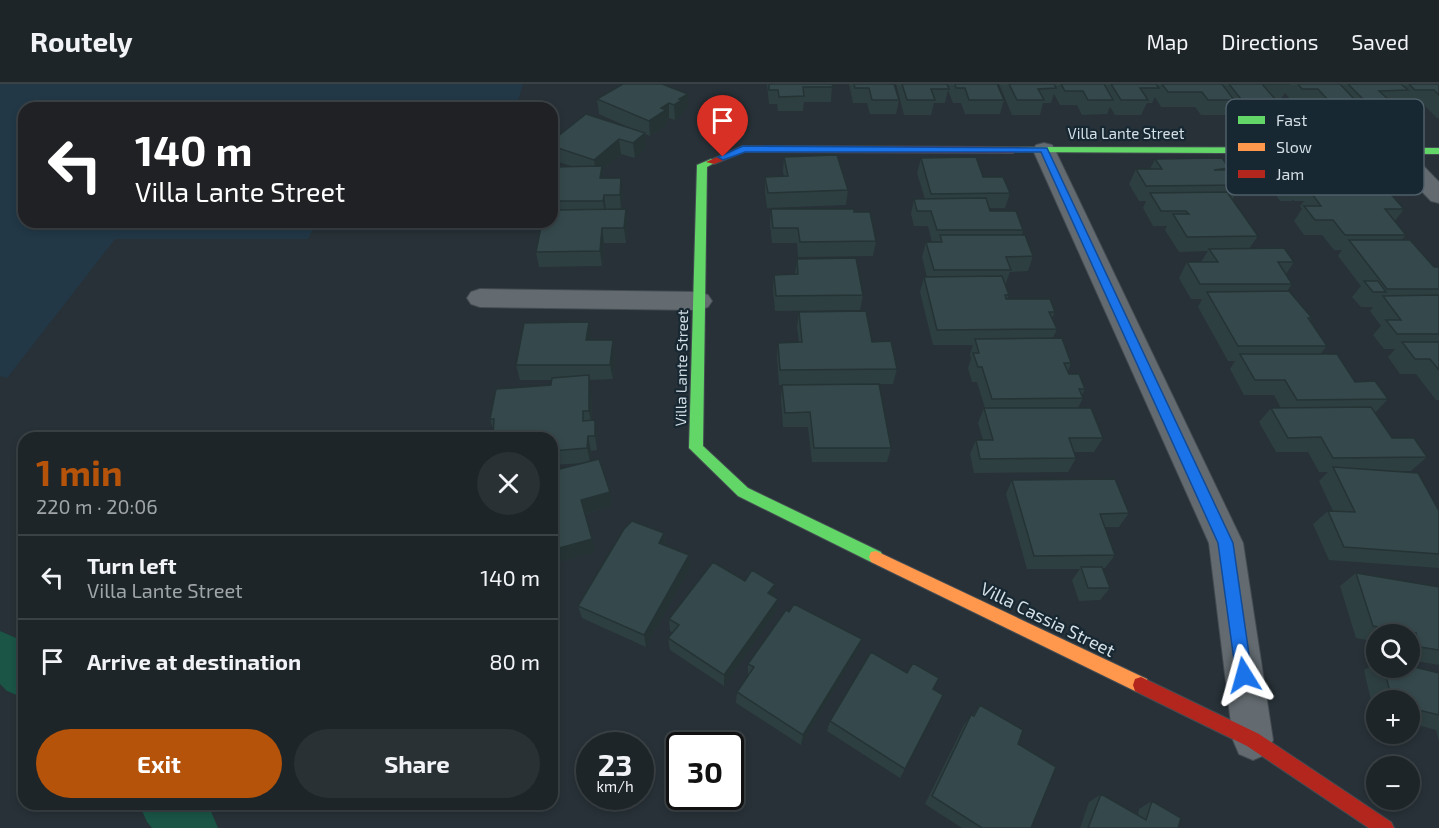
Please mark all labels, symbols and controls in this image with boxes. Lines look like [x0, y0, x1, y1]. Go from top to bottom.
text: Routely [30, 24, 133, 58]
text: Map [1146, 29, 1189, 54]
text: Directions [1222, 29, 1318, 54]
text: Saved [1351, 29, 1409, 54]
pin [697, 95, 748, 157]
legend [1226, 99, 1424, 195]
icon: arrive [706, 104, 739, 137]
text: Fast [1276, 110, 1307, 129]
text: 140 m [135, 124, 252, 174]
street label: Villa Lante Street [1068, 124, 1185, 142]
icon: left [36, 126, 114, 204]
text: Slow [1276, 137, 1312, 156]
text: Jam [1276, 164, 1304, 183]
text: Villa Lante Street [135, 175, 345, 207]
street label: Villa Lante Street [671, 309, 691, 427]
text: 1 min [36, 450, 123, 493]
button: close [477, 452, 540, 515]
text: 220 m · 20:06 [36, 494, 158, 518]
text: Turn left [87, 552, 176, 578]
icon: left [36, 561, 69, 594]
text: 140 m [480, 564, 540, 590]
street label: Villa Cassia Street [977, 577, 1119, 661]
text: Villa Lante Street [87, 578, 243, 602]
map controls [1366, 624, 1420, 810]
button: search [1366, 624, 1420, 678]
position arrow [1212, 643, 1276, 707]
icon: arrive [36, 645, 69, 678]
text: Arrive at destination [87, 648, 301, 674]
text: 80 m [489, 648, 540, 674]
button: + [1366, 690, 1420, 744]
button: Exit [36, 729, 282, 798]
button: Share [294, 729, 540, 798]
speed limit sign: 30 [666, 732, 744, 810]
text: 23 [598, 746, 632, 782]
button: − [1366, 756, 1420, 810]
text: km/h [596, 777, 634, 795]

